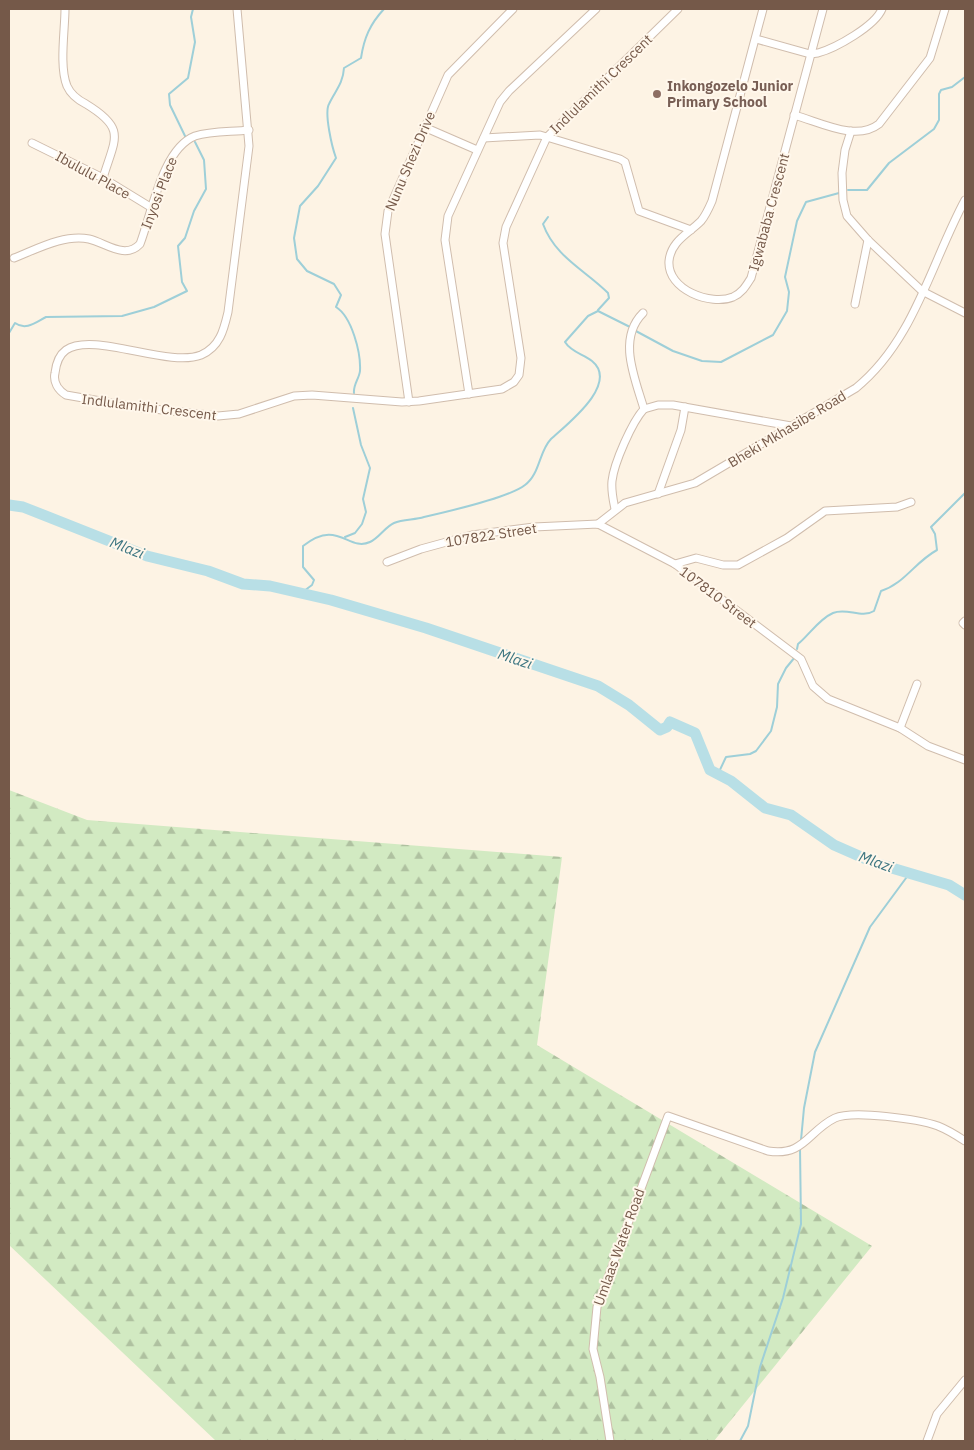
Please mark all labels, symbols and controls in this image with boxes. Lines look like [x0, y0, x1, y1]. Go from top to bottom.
street label: Indlulamithi Crescent [546, 30, 656, 138]
place label: Inkongozelo Junior Primary School [667, 77, 794, 111]
marker: Inkongozelo Junior Primary School [651, 88, 663, 100]
street label: Nunu Shezi Drive [381, 108, 439, 214]
street label: Ibululu Place [52, 147, 134, 203]
street label: Igwababa Crescent [745, 151, 793, 273]
street label: Inyosi Place [137, 154, 181, 232]
street label: Bheki Mkhasibe Road [725, 387, 849, 471]
street label: Indlulamithi Crescent [80, 390, 218, 424]
street label: 107822 Street [444, 519, 538, 551]
water label: Mlazi [107, 532, 147, 563]
street label: 107810 Street [676, 562, 760, 632]
water label: Mlazi [495, 644, 535, 673]
water label: Mlazi [856, 847, 896, 876]
street label: Umlaas Water Road [589, 1186, 649, 1308]

